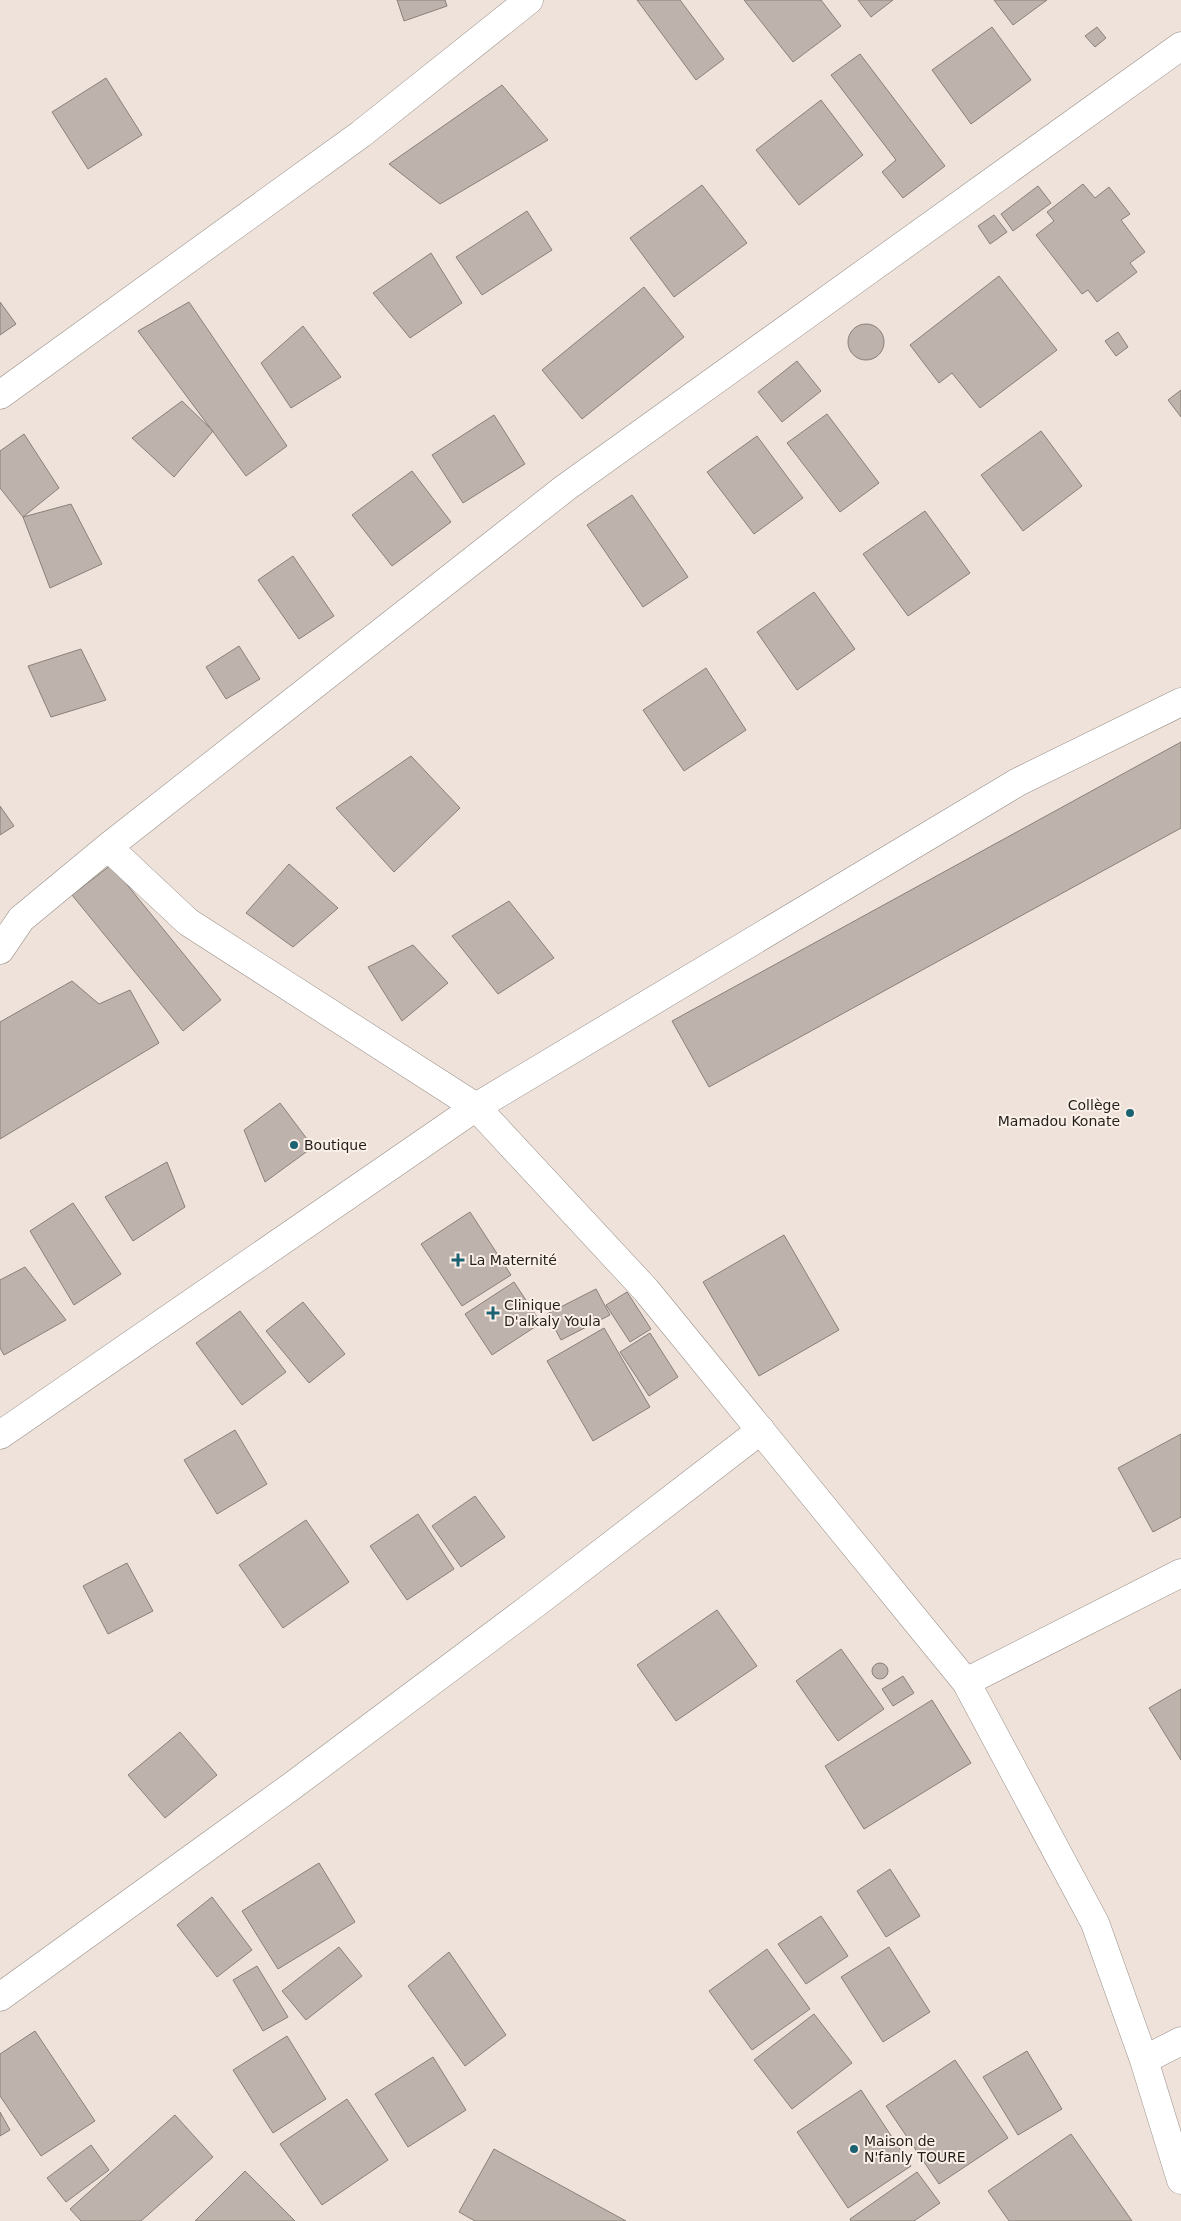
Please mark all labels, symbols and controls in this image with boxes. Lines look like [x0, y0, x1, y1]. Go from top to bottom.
place label: Collège Mamadou Konate [998, 1097, 1120, 1129]
marker: Collège Mamadou Konate [1124, 1107, 1136, 1119]
place label: Boutique [304, 1137, 367, 1153]
marker: Boutique [288, 1139, 300, 1151]
place label: La Maternité [469, 1252, 557, 1268]
marker: La Maternité [451, 1253, 465, 1267]
place label: Clinique D'alkaly Youla [504, 1297, 601, 1329]
marker: Clinique D'alkaly Youla [486, 1306, 500, 1320]
place label: Maison de N'fanly TOURE [864, 2133, 966, 2165]
marker: Maison de N'fanly TOURE [848, 2143, 860, 2155]

